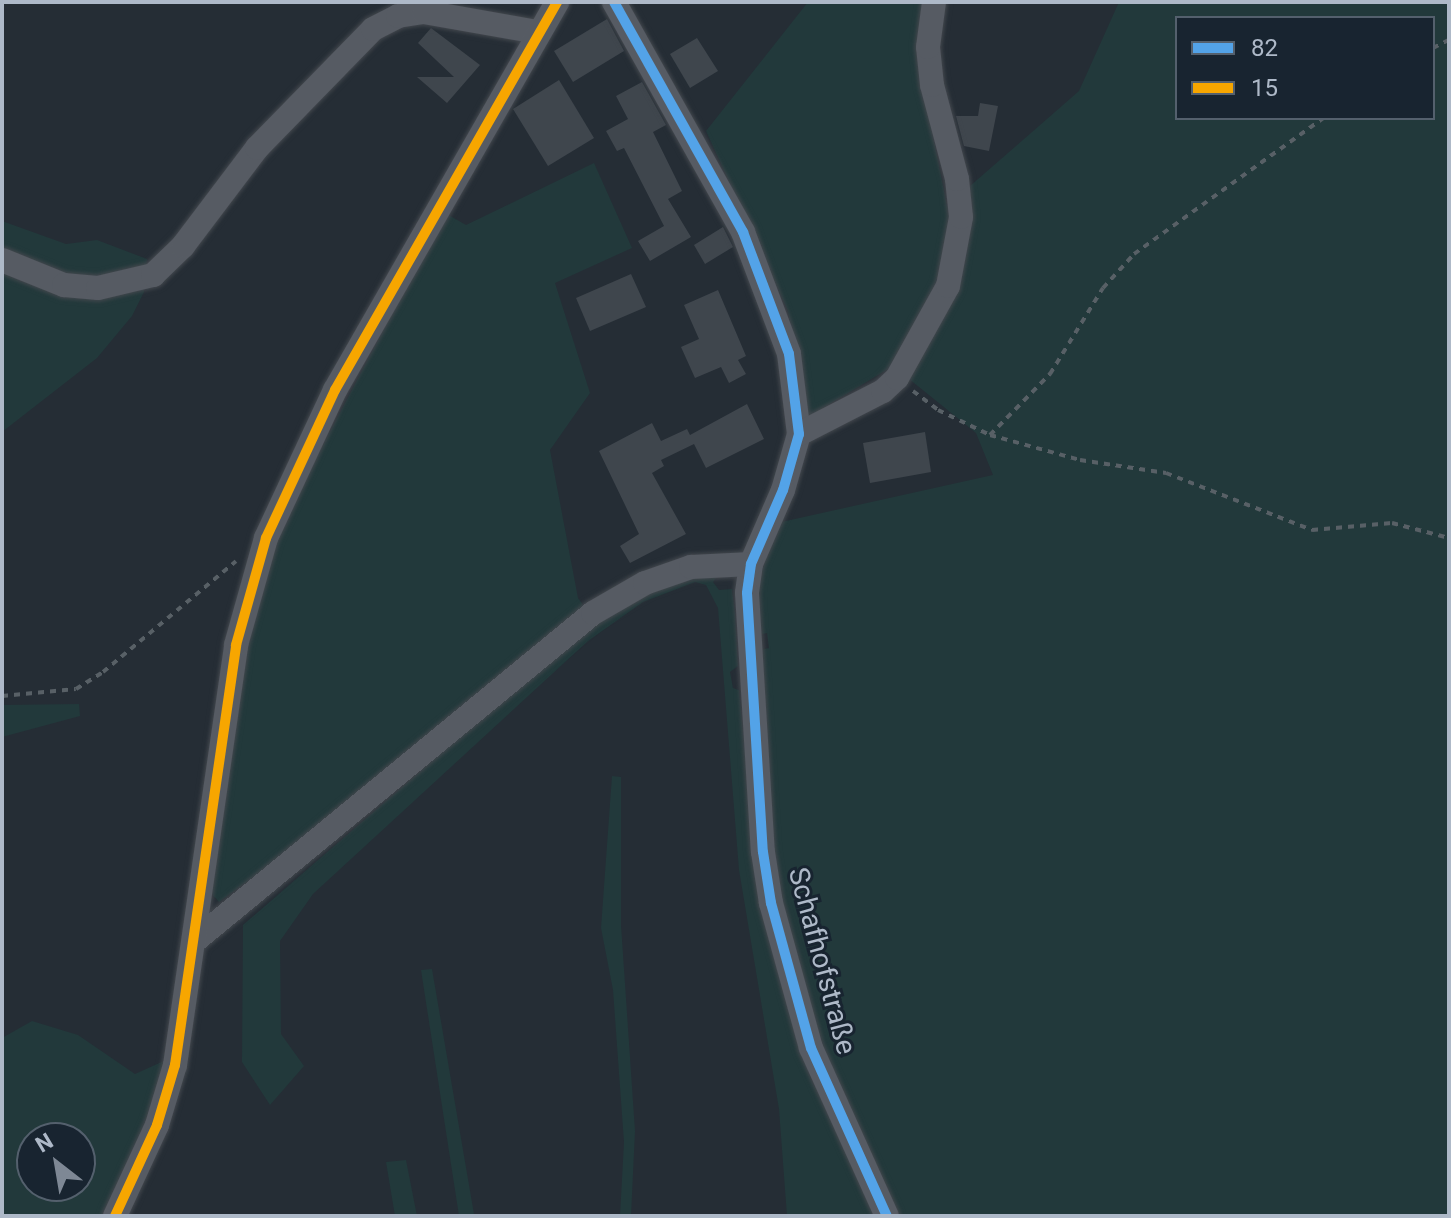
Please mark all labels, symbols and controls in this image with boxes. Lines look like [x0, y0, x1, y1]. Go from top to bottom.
legend [1175, 16, 1435, 120]
text: 82 [1251, 34, 1278, 62]
text: 15 [1251, 74, 1278, 102]
street label: Schafhofstraße [781, 864, 863, 1058]
north arrow [16, 1122, 96, 1202]
text: N [31, 1128, 58, 1157]

